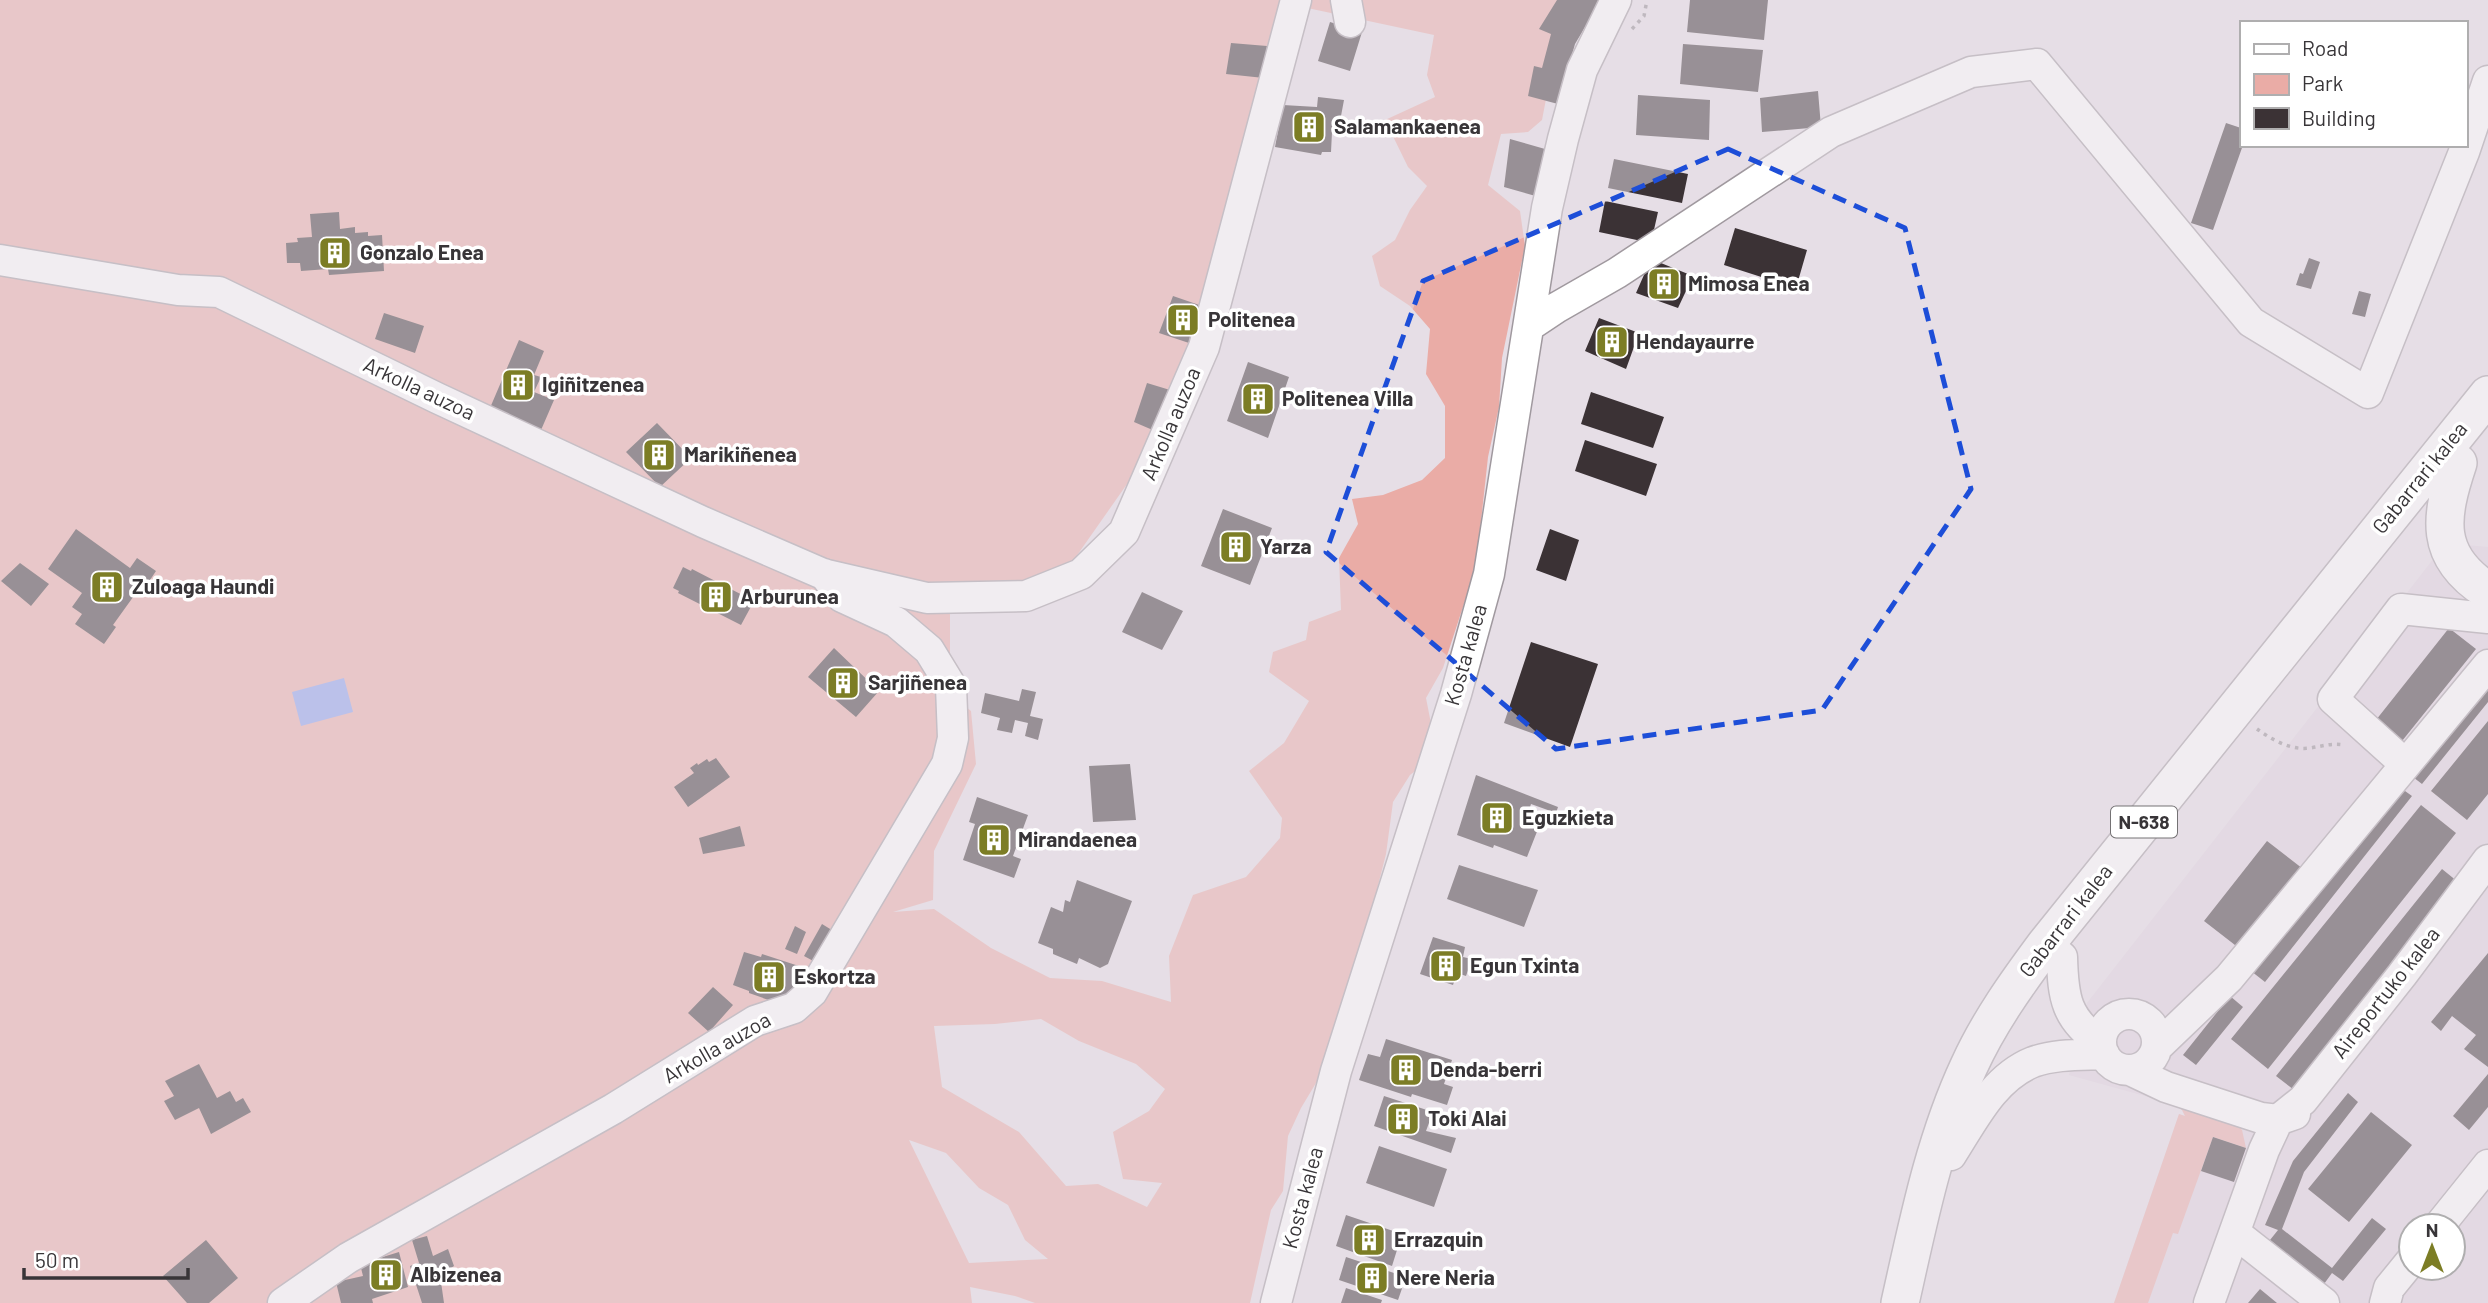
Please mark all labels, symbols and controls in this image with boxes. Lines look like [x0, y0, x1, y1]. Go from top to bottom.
legend [2240, 21, 2467, 147]
text: Road [2302, 35, 2348, 60]
text: Park [2302, 70, 2343, 95]
text: Building [2302, 105, 2376, 130]
building icon: Salamankaenea [1290, 108, 1328, 146]
place label: Salamankaenea [1334, 113, 1481, 138]
building icon: Gonzalo Enea [316, 234, 354, 272]
place label: Gonzalo Enea [360, 239, 484, 264]
building icon: Mimosa Enea [1645, 265, 1683, 303]
place label: Mimosa Enea [1688, 270, 1810, 295]
building icon: Politenea [1164, 301, 1202, 339]
place label: Politenea [1208, 306, 1295, 331]
building icon: Hendayaurre [1593, 323, 1631, 361]
place label: Hendayaurre [1636, 328, 1755, 353]
street label: Arkolla auzoa [360, 351, 479, 424]
street label: Arkolla auzoa [1135, 363, 1205, 484]
building icon: Igiñitzenea [499, 366, 537, 404]
place label: Igiñitzenea [542, 371, 644, 396]
building icon: Politenea Villa [1239, 380, 1277, 418]
place label: Politenea Villa [1282, 385, 1413, 410]
street label: Gabarrari kalea [2366, 416, 2472, 538]
building icon: Marikiñenea [640, 436, 678, 474]
place label: Marikiñenea [684, 441, 797, 466]
building icon: Yarza [1217, 528, 1255, 566]
place label: Yarza [1260, 533, 1312, 558]
building icon: Zuloaga Haundi [88, 568, 126, 606]
place label: Zuloaga Haundi [132, 573, 274, 598]
building icon: Arburunea [697, 578, 735, 616]
place label: Arburunea [740, 583, 839, 608]
street label: Kosta kalea [1438, 601, 1491, 708]
building icon: Sarjiñenea [824, 664, 862, 702]
place label: Sarjiñenea [868, 669, 967, 694]
building icon: Eguzkieta [1478, 799, 1516, 837]
place label: Eguzkieta [1522, 804, 1614, 829]
road number: N-638 [2111, 806, 2177, 838]
building icon: Mirandaenea [975, 821, 1013, 859]
place label: Mirandaenea [1018, 826, 1137, 851]
street label: Gabarrari kalea [2013, 859, 2117, 982]
street label: Aireportuko kalea [2326, 921, 2444, 1063]
building icon: Egun Txinta [1427, 947, 1465, 985]
place label: Egun Txinta [1470, 952, 1579, 977]
building icon: Eskortza [750, 958, 788, 996]
place label: Eskortza [794, 963, 876, 988]
street label: Arkolla auzoa [658, 1006, 774, 1088]
building icon: Denda-berri [1387, 1051, 1425, 1089]
place label: Denda-berri [1430, 1056, 1542, 1081]
building icon: Toki Alai [1384, 1100, 1422, 1138]
place label: Toki Alai [1428, 1105, 1507, 1130]
street label: Kosta kalea [1276, 1144, 1327, 1251]
north arrow [2397, 1212, 2467, 1282]
text: N [2426, 1218, 2438, 1241]
building icon: Errazquin [1350, 1221, 1388, 1259]
place label: Errazquin [1394, 1226, 1483, 1251]
scale bar [24, 1236, 189, 1280]
text: 50 m [35, 1247, 79, 1272]
building icon: Albizenea [367, 1256, 405, 1294]
building icon: Nere Neria [1353, 1259, 1391, 1297]
place label: Albizenea [410, 1261, 502, 1286]
place label: Nere Neria [1396, 1264, 1495, 1289]

